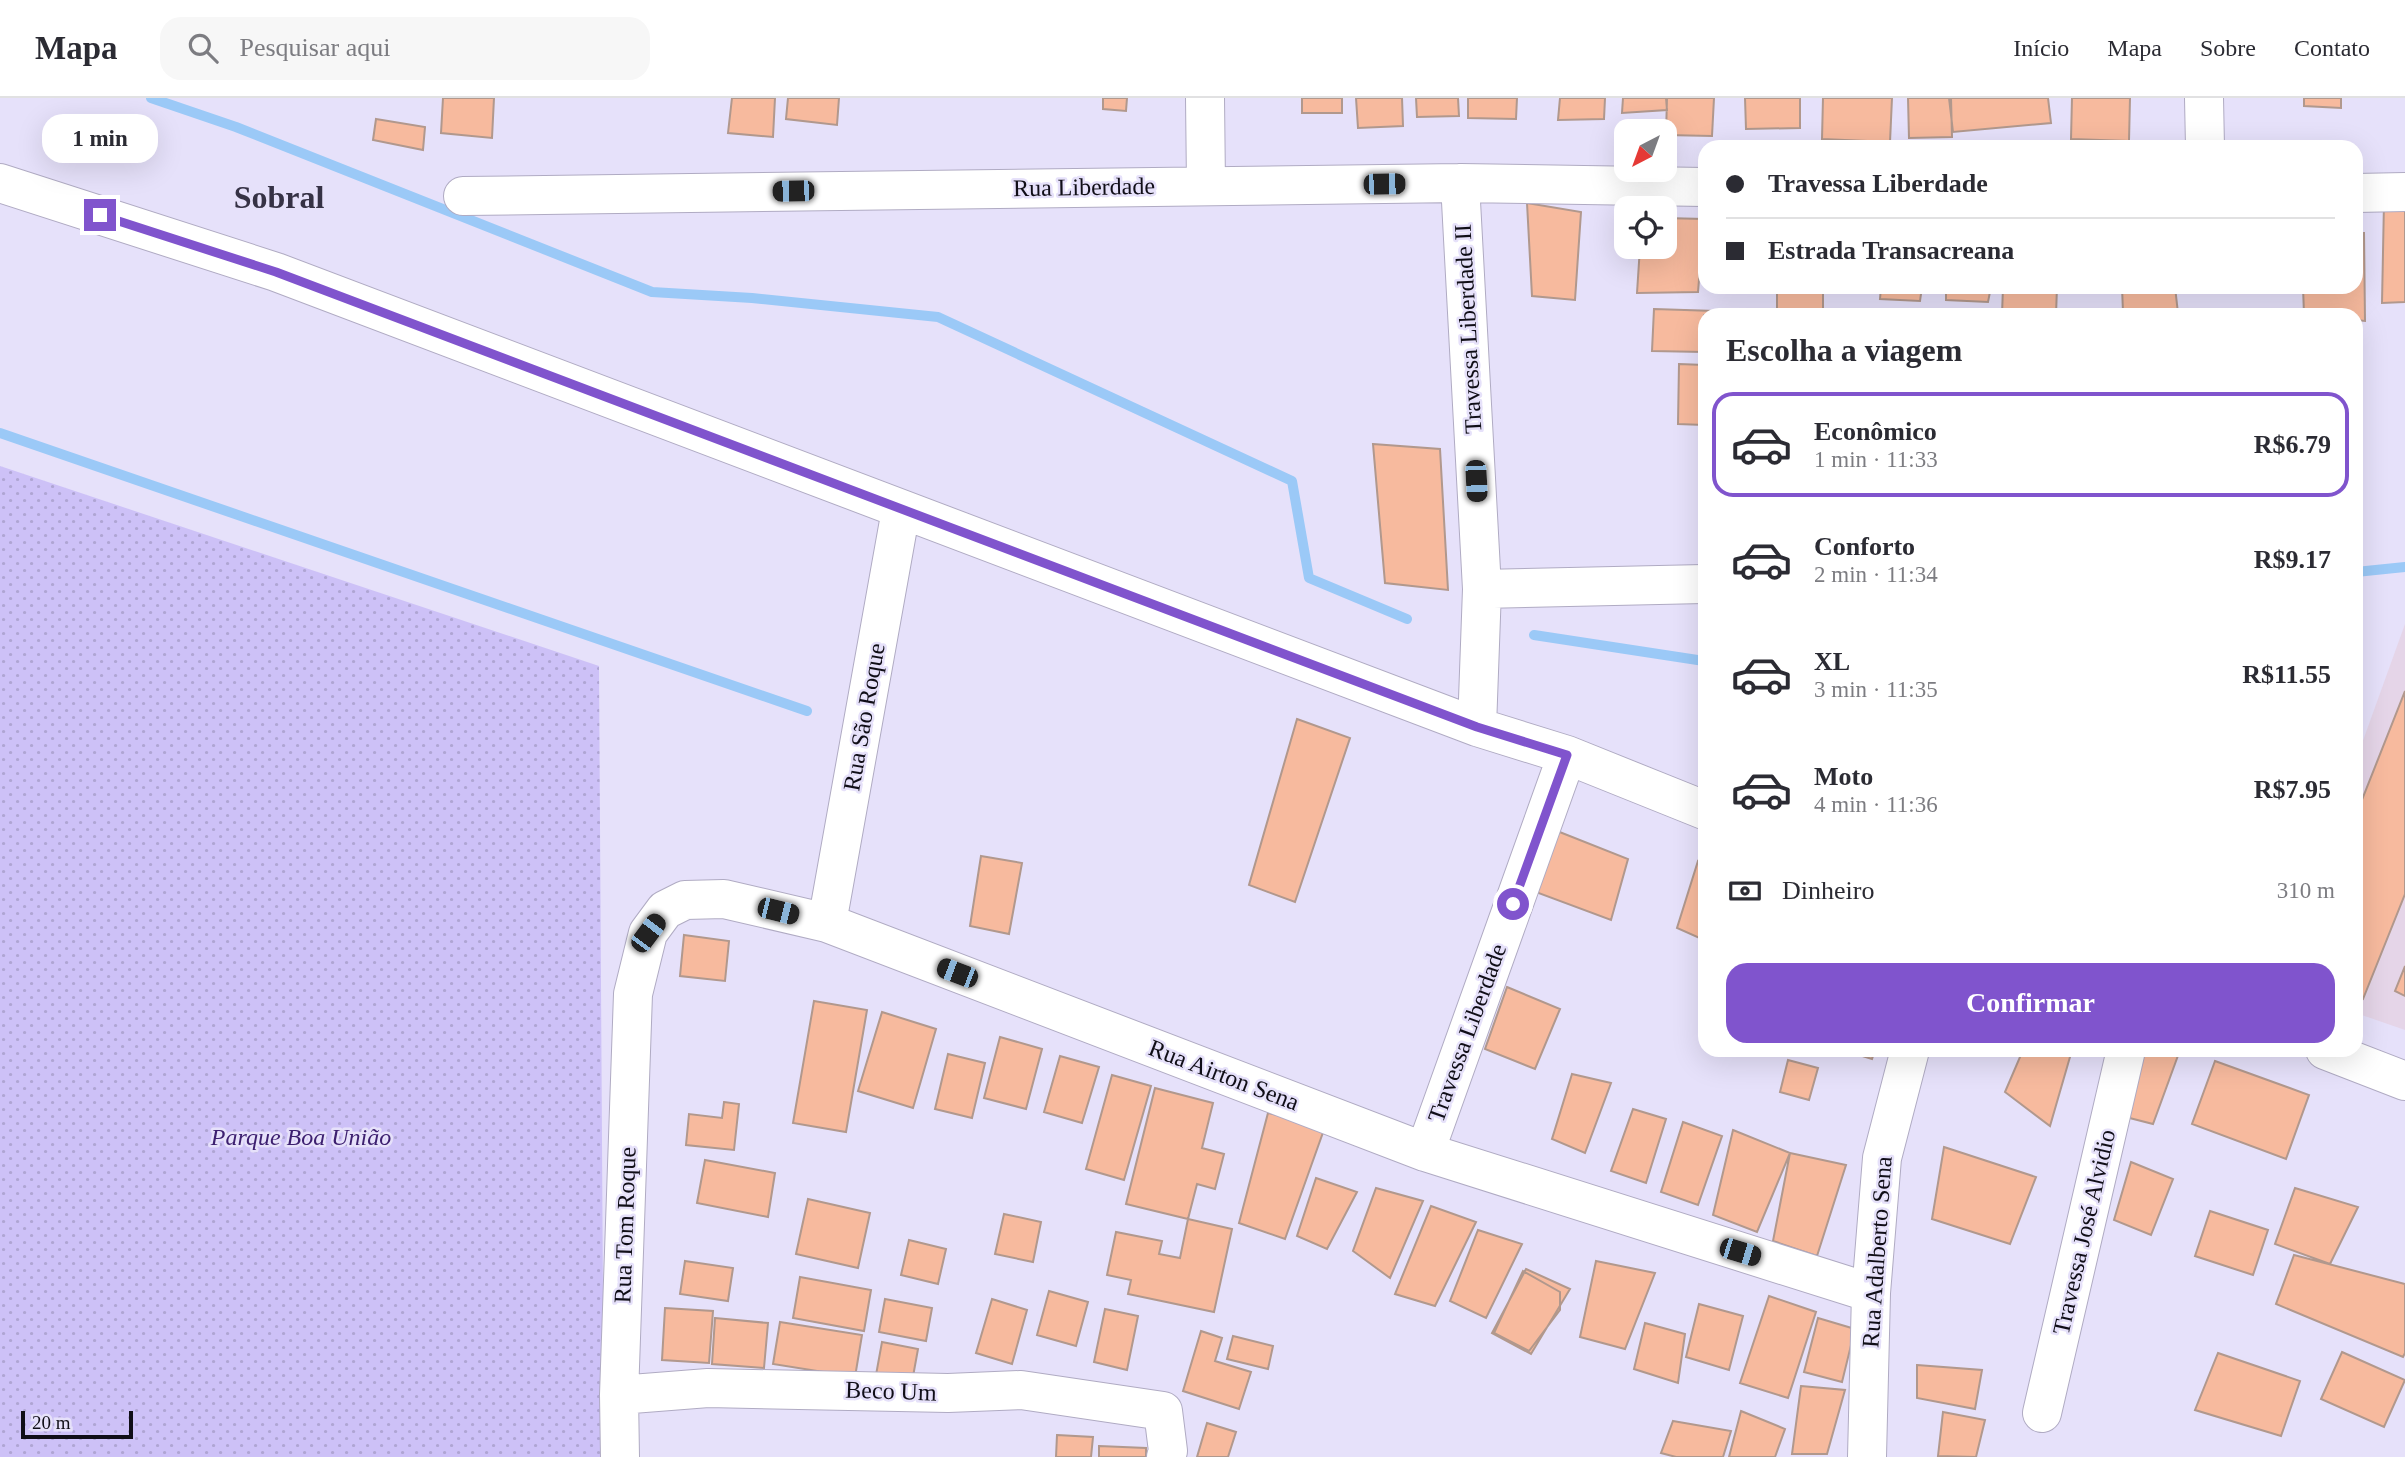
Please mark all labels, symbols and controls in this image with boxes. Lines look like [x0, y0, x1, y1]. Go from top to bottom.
search box [160, 17, 650, 80]
icon: search [184, 29, 222, 67]
text: Mapa [35, 30, 118, 66]
text: Pesquisar aqui [240, 33, 390, 62]
text: Início [2013, 35, 2069, 61]
text: Mapa [2107, 35, 2162, 61]
text: Sobre [2200, 35, 2256, 61]
text: Contato [2294, 35, 2370, 61]
callout: 1 min [42, 114, 158, 162]
north arrow [1614, 119, 1676, 182]
map controls [1614, 119, 1677, 259]
text: 1 min [72, 126, 128, 151]
text: Travessa Liberdade [1768, 169, 1988, 198]
street label: Rua Liberdade [1013, 173, 1155, 201]
car [1363, 173, 1406, 195]
district label: Sobral [234, 179, 324, 215]
car [772, 180, 815, 202]
button: locate [1614, 196, 1677, 259]
route end [84, 199, 116, 231]
street label: Travessa Liberdade II [1450, 224, 1486, 434]
text: Estrada Transacreana [1768, 236, 2014, 265]
text: Escolha a viagem [1726, 332, 1962, 368]
icon: car [1730, 413, 1793, 476]
text: Econômico [1814, 417, 1937, 446]
text: R$6.79 [2254, 430, 2331, 459]
text: 1 min · 11:33 [1814, 447, 1938, 472]
car [1465, 459, 1488, 503]
icon: car [1730, 528, 1793, 591]
text: Conforto [1814, 532, 1915, 561]
text: R$9.17 [2254, 545, 2331, 574]
text: 2 min · 11:34 [1814, 562, 1938, 587]
street label: Rua São Roque [838, 641, 890, 793]
icon: car [1730, 643, 1793, 706]
text: XL [1814, 647, 1850, 676]
text: R$11.55 [2242, 660, 2331, 689]
text: 3 min · 11:35 [1814, 677, 1938, 702]
icon: car [1730, 758, 1793, 821]
text: Moto [1814, 762, 1873, 791]
text: R$7.95 [2254, 775, 2331, 804]
text: 4 min · 11:36 [1814, 792, 1938, 817]
icon: cash [1726, 872, 1764, 910]
text: Dinheiro [1782, 876, 1874, 905]
text: 310 m [2277, 878, 2335, 903]
route start [1497, 888, 1529, 920]
car [756, 896, 801, 926]
car [627, 910, 670, 956]
street label: Travessa Liberdade [1423, 940, 1511, 1126]
car [934, 956, 981, 990]
button: Confirmar [1726, 963, 2335, 1043]
street label: Rua Airton Sena [1145, 1034, 1303, 1116]
park label: Parque Boa União [210, 1124, 391, 1150]
street label: Travessa José Alvidio [2048, 1127, 2120, 1337]
street label: Rua Tom Roque [609, 1146, 641, 1304]
street label: Rua Adalberto Sena [1857, 1155, 1897, 1349]
car [1717, 1236, 1764, 1268]
street label: Beco Um [845, 1376, 937, 1406]
scale bar [21, 1408, 133, 1440]
text: 20 m [32, 1412, 71, 1433]

